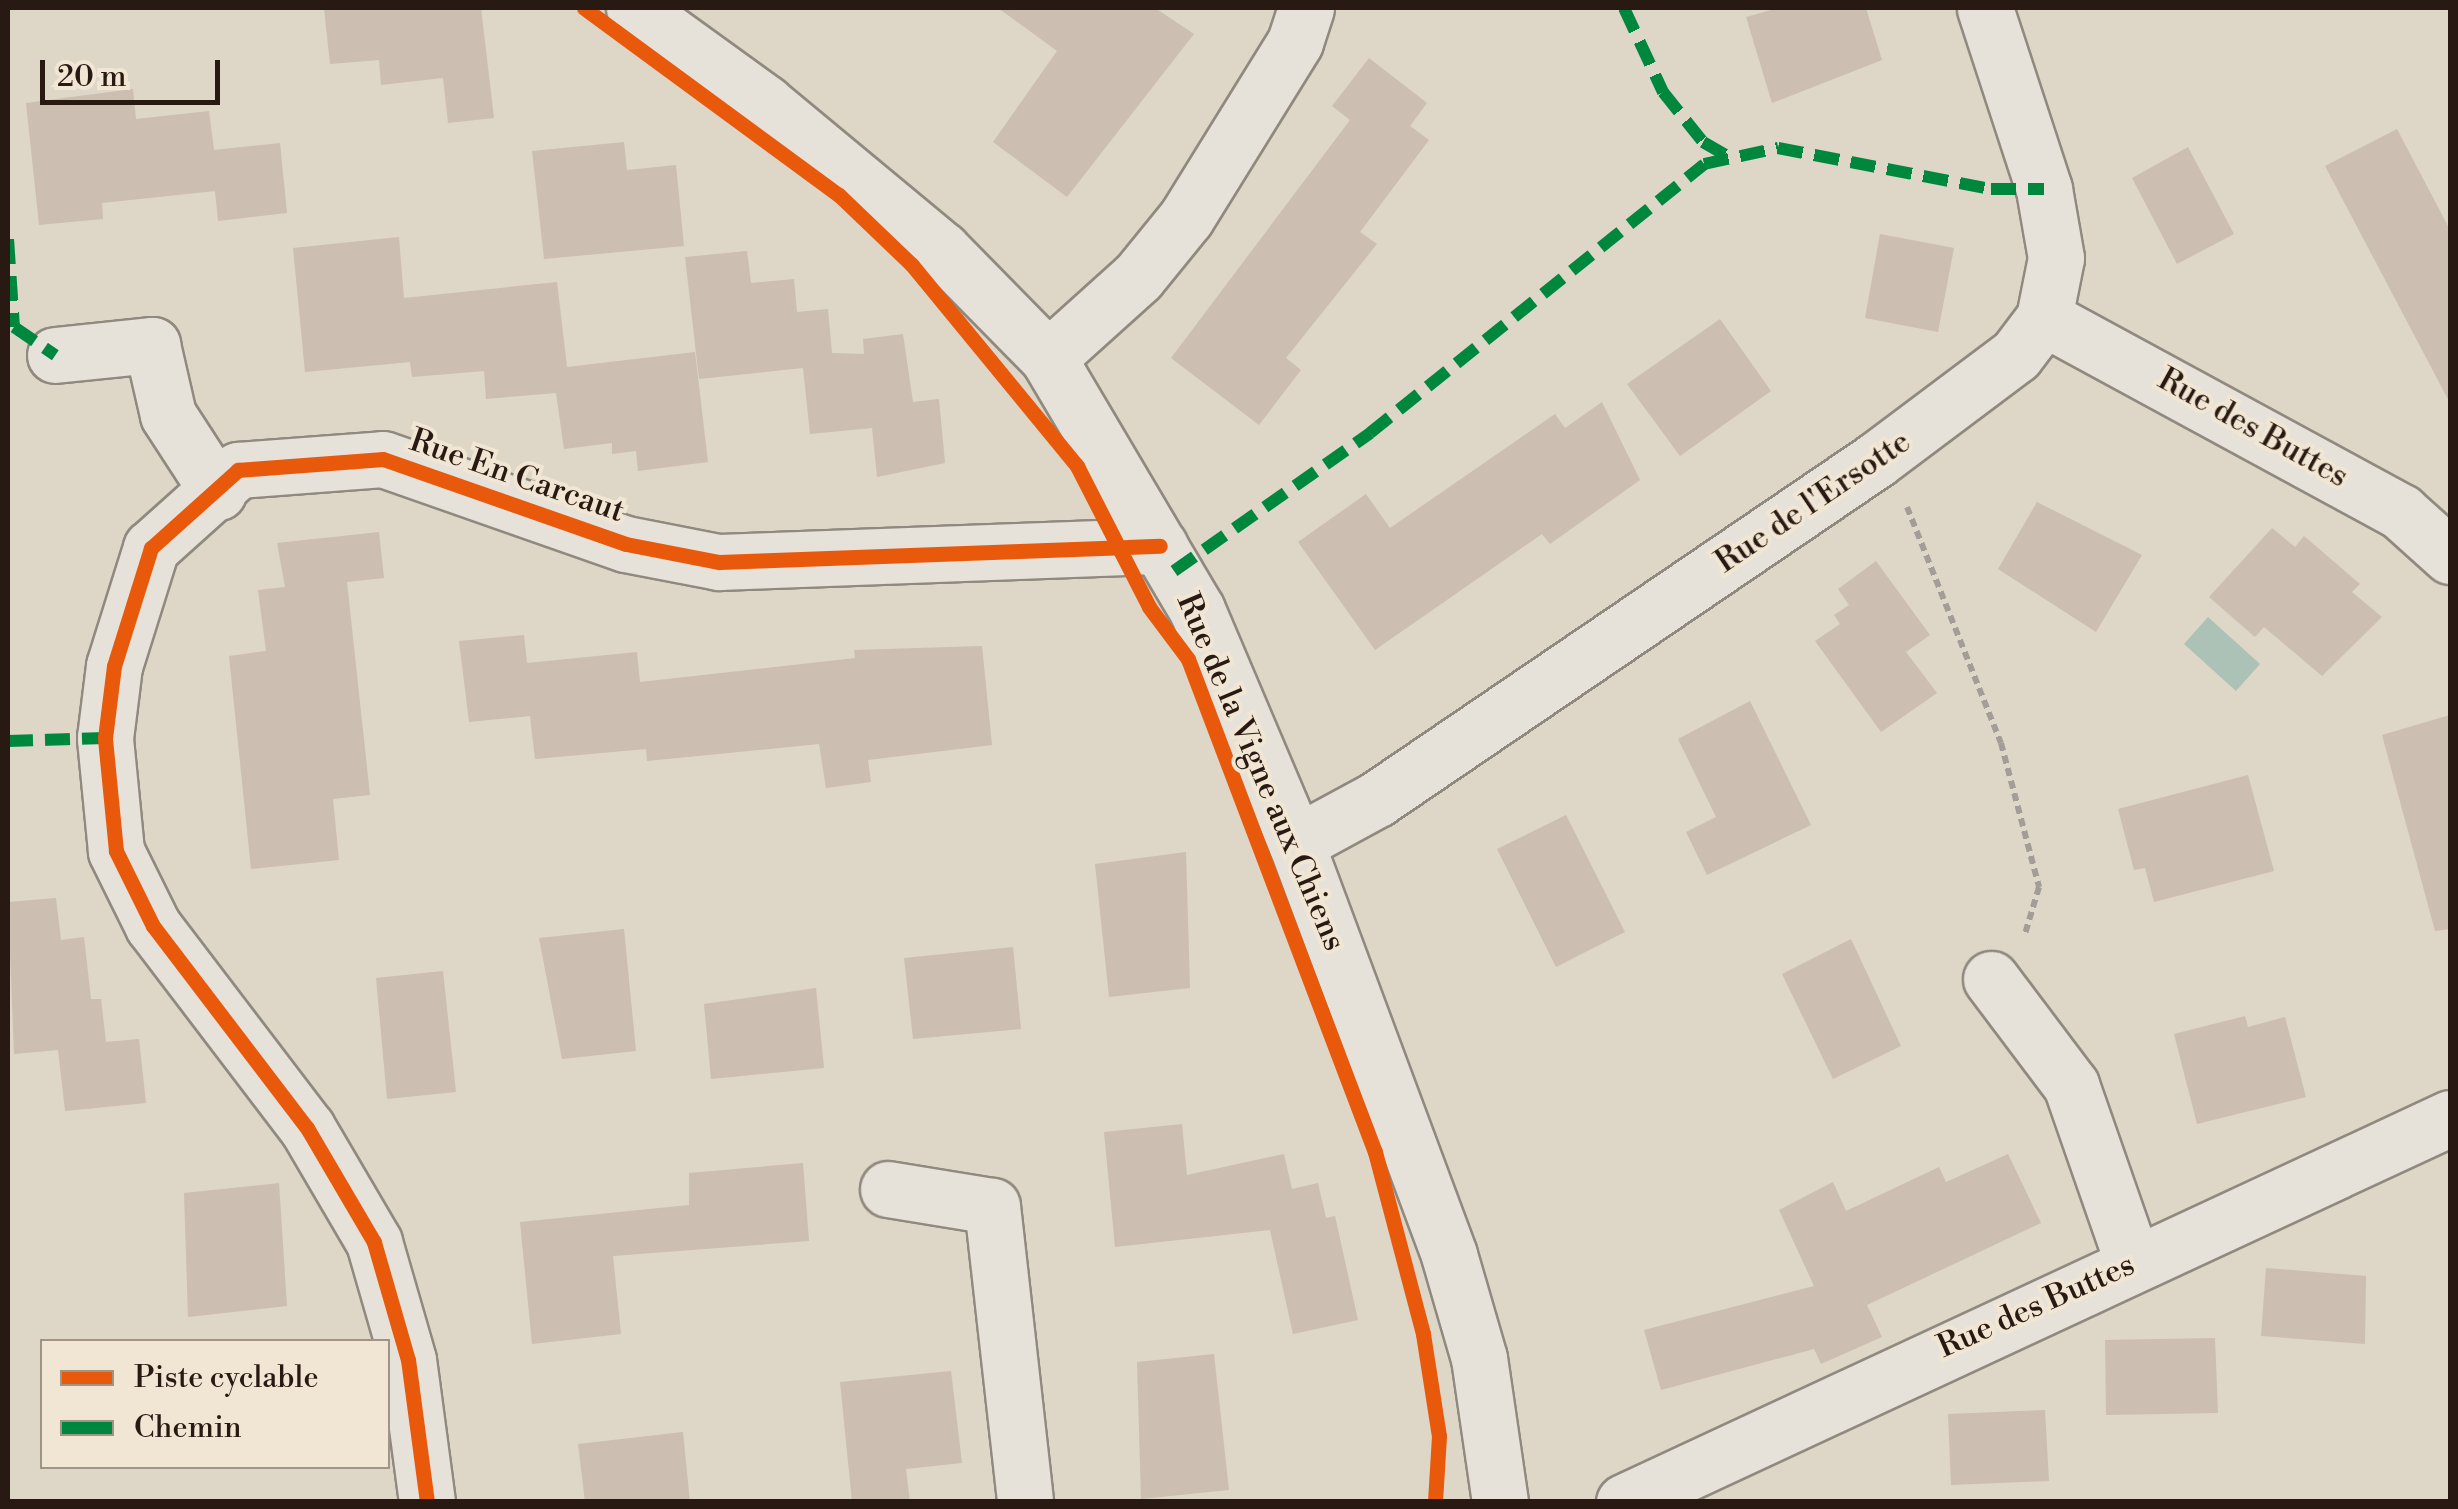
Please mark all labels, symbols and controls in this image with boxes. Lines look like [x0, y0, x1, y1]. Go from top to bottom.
scale bar [45, 40, 225, 102]
text: 20 m [57, 58, 126, 96]
street label: Rue des Buttes [2151, 360, 2355, 496]
street label: Rue En Carcaut [405, 421, 629, 531]
street label: Rue de l'Ersotte [1708, 423, 1918, 581]
street label: Rue de la Vigne aux Chiens [1168, 588, 1354, 956]
street label: Rue des Buttes [1932, 1245, 2140, 1367]
legend [40, 1339, 390, 1469]
text: Piste cyclable [134, 1359, 319, 1397]
text: Chemin [134, 1409, 242, 1447]

